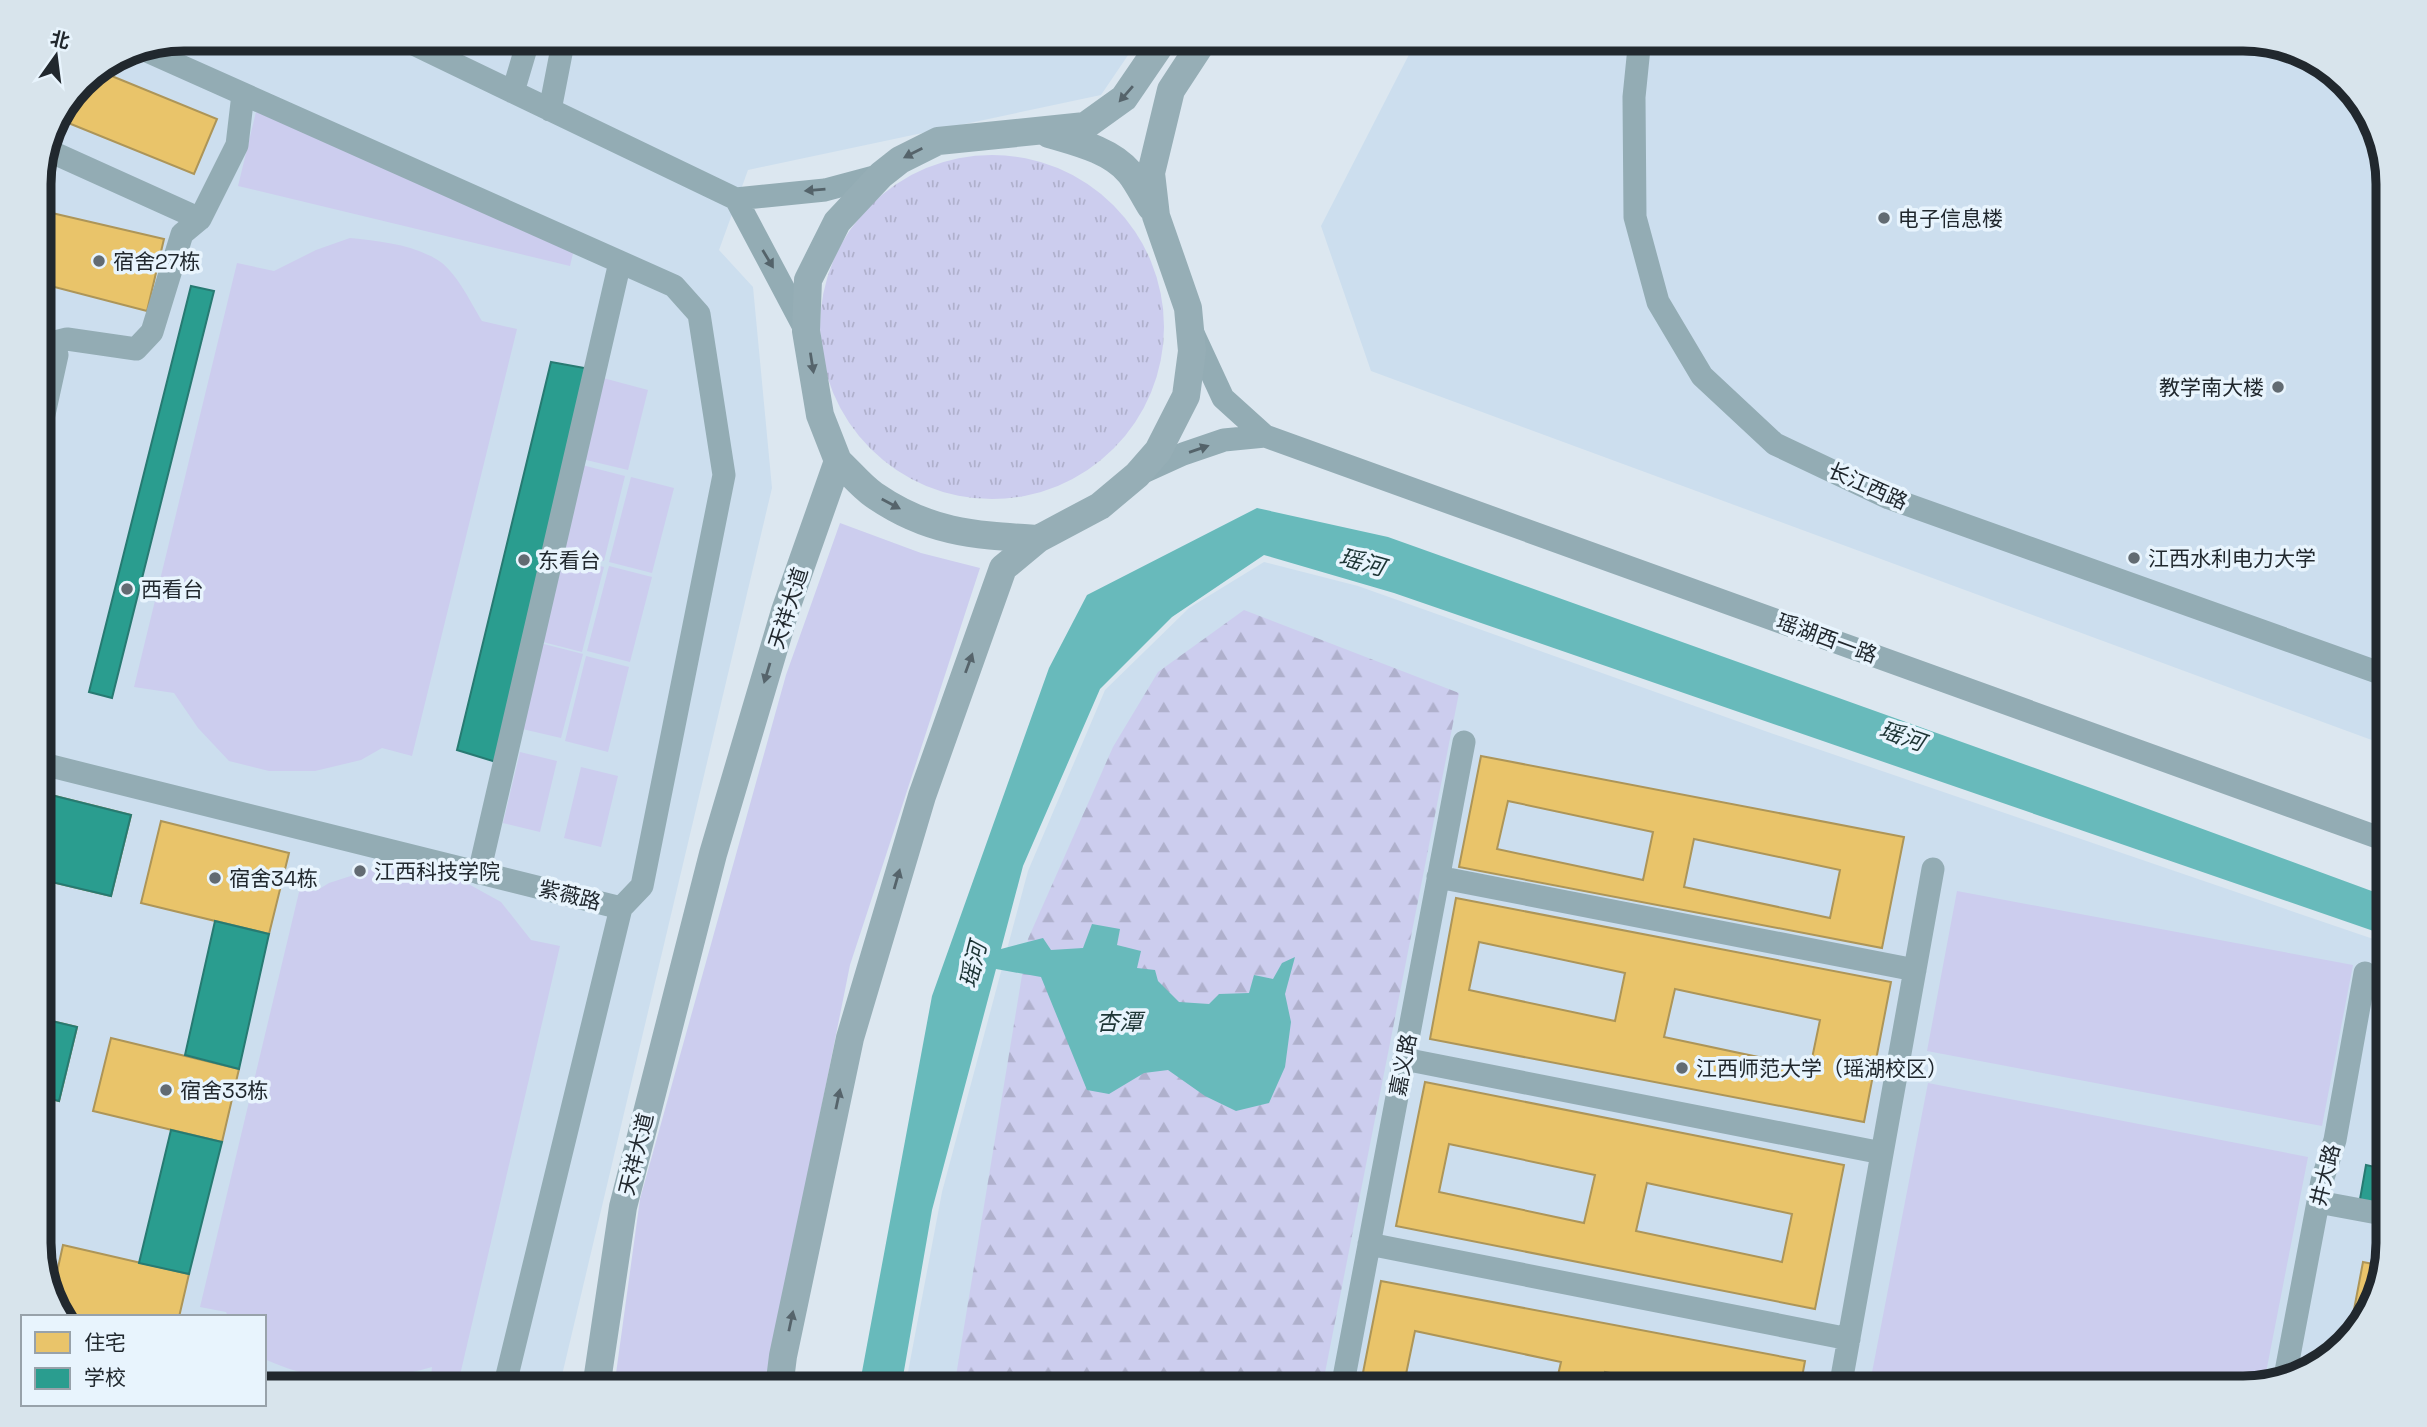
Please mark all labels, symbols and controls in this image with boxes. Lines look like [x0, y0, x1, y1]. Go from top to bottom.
north arrow [21, 21, 91, 91]
text: 北 [48, 26, 72, 54]
one-way arrow [1118, 85, 1134, 103]
one-way arrow [903, 148, 923, 159]
one-way arrow [803, 185, 825, 196]
place label: 电子信息楼 [1898, 205, 2003, 232]
marker: 电子信息楼 [1876, 210, 1892, 226]
place label: 宿舍27栋 [113, 248, 200, 275]
one-way arrow [762, 250, 774, 269]
marker: 宿舍27栋 [91, 253, 107, 269]
one-way arrow [807, 352, 818, 374]
place label: 教学南大楼 [2159, 374, 2264, 401]
marker: 教学南大楼 [2270, 379, 2286, 395]
one-way arrow [1189, 443, 1210, 454]
street label: 长江西路 [1824, 457, 1912, 515]
one-way arrow [881, 498, 900, 510]
water label: 瑶河 [1336, 542, 1392, 583]
place label: 江西水利电力大学 [2148, 545, 2316, 572]
place label: 东看台 [538, 547, 601, 574]
marker: 江西水利电力大学 [2126, 550, 2142, 566]
marker: 东看台 [516, 552, 532, 568]
street label: 天祥大道 [762, 564, 814, 652]
place label: 西看台 [141, 576, 204, 603]
marker: 西看台 [119, 581, 135, 597]
street label: 瑶湖西一路 [1773, 607, 1881, 669]
one-way arrow [964, 653, 975, 674]
one-way arrow [761, 662, 772, 683]
water label: 瑶河 [1875, 714, 1932, 759]
place label: 江西科技学院 [374, 858, 500, 885]
marker: 江西科技学院 [352, 863, 368, 879]
place label: 宿舍34栋 [229, 865, 318, 892]
one-way arrow [893, 869, 903, 890]
marker: 宿舍34栋 [207, 870, 223, 886]
street label: 紫薇路 [536, 874, 604, 916]
water label: 瑶河 [953, 935, 994, 991]
water label: 杏潭 [1096, 1007, 1146, 1037]
street label: 嘉义路 [1384, 1032, 1422, 1098]
place label: 江西师范大学（瑶湖校区） [1696, 1055, 1948, 1082]
marker: 江西师范大学（瑶湖校区） [1674, 1060, 1690, 1076]
place label: 宿舍33栋 [180, 1077, 268, 1104]
marker: 宿舍33栋 [158, 1082, 174, 1098]
one-way arrow [832, 1088, 843, 1110]
street label: 天祥大道 [613, 1110, 659, 1198]
street label: 井大路 [2304, 1141, 2346, 1209]
one-way arrow [785, 1310, 796, 1332]
legend [21, 1315, 266, 1406]
text: 住宅 [84, 1329, 126, 1356]
text: 学校 [84, 1364, 126, 1391]

